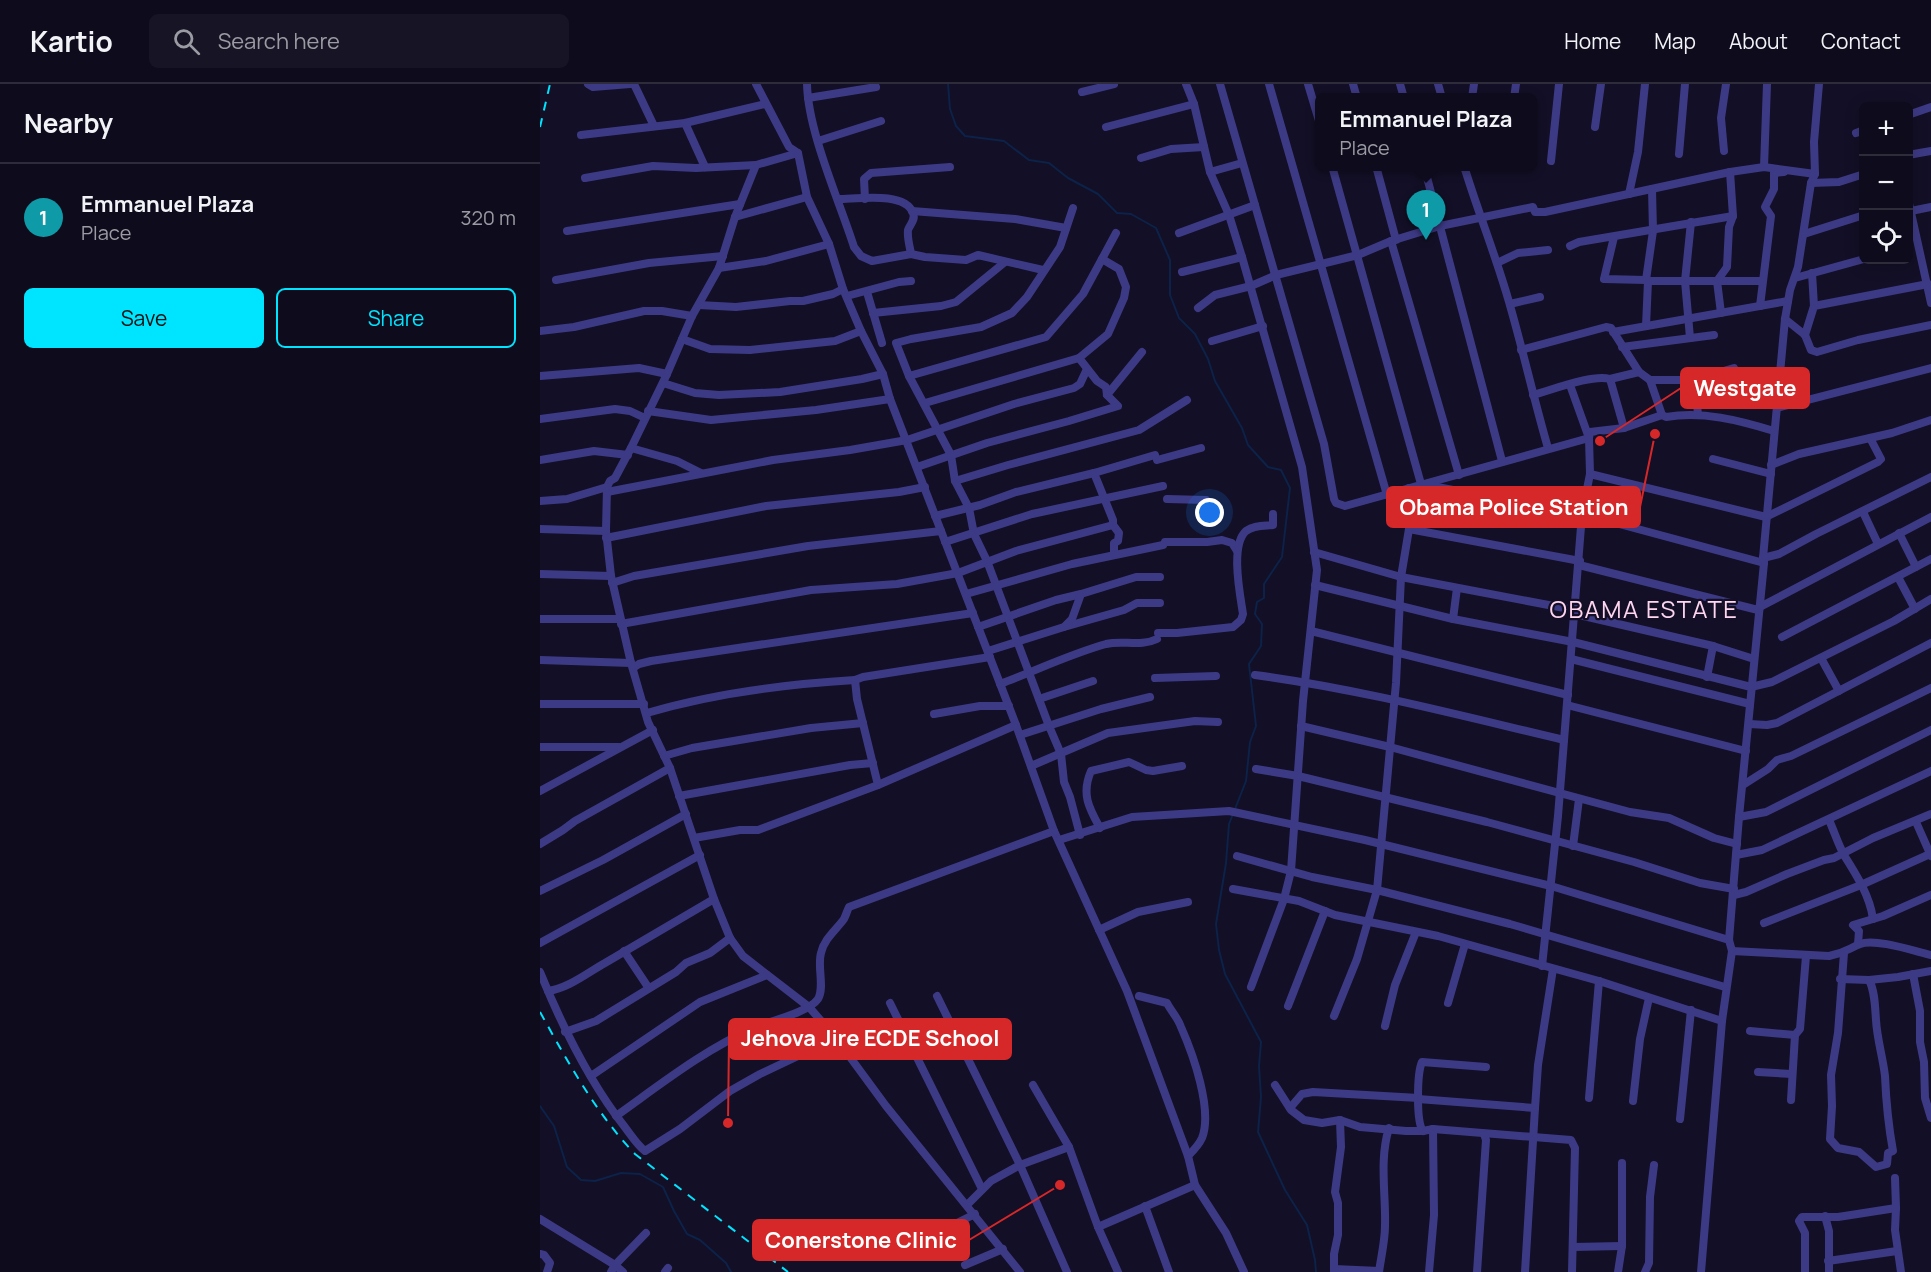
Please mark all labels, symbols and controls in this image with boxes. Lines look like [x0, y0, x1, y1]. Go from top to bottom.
search box [149, 14, 569, 68]
text: Kartio [30, 22, 113, 60]
icon: search [170, 25, 203, 58]
text: Search here [218, 26, 340, 56]
text: Home [1564, 27, 1621, 55]
text: Map [1654, 27, 1696, 55]
text: About [1729, 27, 1788, 55]
text: Contact [1821, 27, 1901, 55]
popup [1315, 93, 1537, 171]
map controls [1859, 102, 1913, 264]
button: + [1859, 102, 1913, 156]
text: Emmanuel Plaza [1339, 104, 1513, 134]
text: Nearby [24, 105, 113, 141]
text: Place [1339, 134, 1390, 161]
button: − [1859, 156, 1913, 210]
text: Emmanuel Plaza [81, 189, 254, 219]
pin: 1 [1406, 190, 1446, 240]
text: 1 [39, 204, 48, 231]
text: 320 m [460, 204, 516, 231]
button: locate [1859, 210, 1913, 264]
text: Place [81, 219, 131, 246]
button: Save [24, 288, 264, 348]
button: Share [276, 288, 516, 348]
callout: Westgate [1681, 368, 1809, 408]
text: Westgate [1693, 373, 1797, 403]
callout: Obama Police Station [1387, 487, 1640, 527]
text: Obama Police Station [1399, 492, 1629, 522]
your location [1195, 498, 1224, 527]
district label: OBAMA ESTATE [1550, 592, 1738, 625]
callout: Jehova Jire ECDE School [729, 1019, 1011, 1059]
text: Jehova Jire ECDE School [741, 1023, 999, 1053]
callout: Conerstone Clinic [753, 1220, 969, 1260]
text: Conerstone Clinic [765, 1225, 957, 1255]

